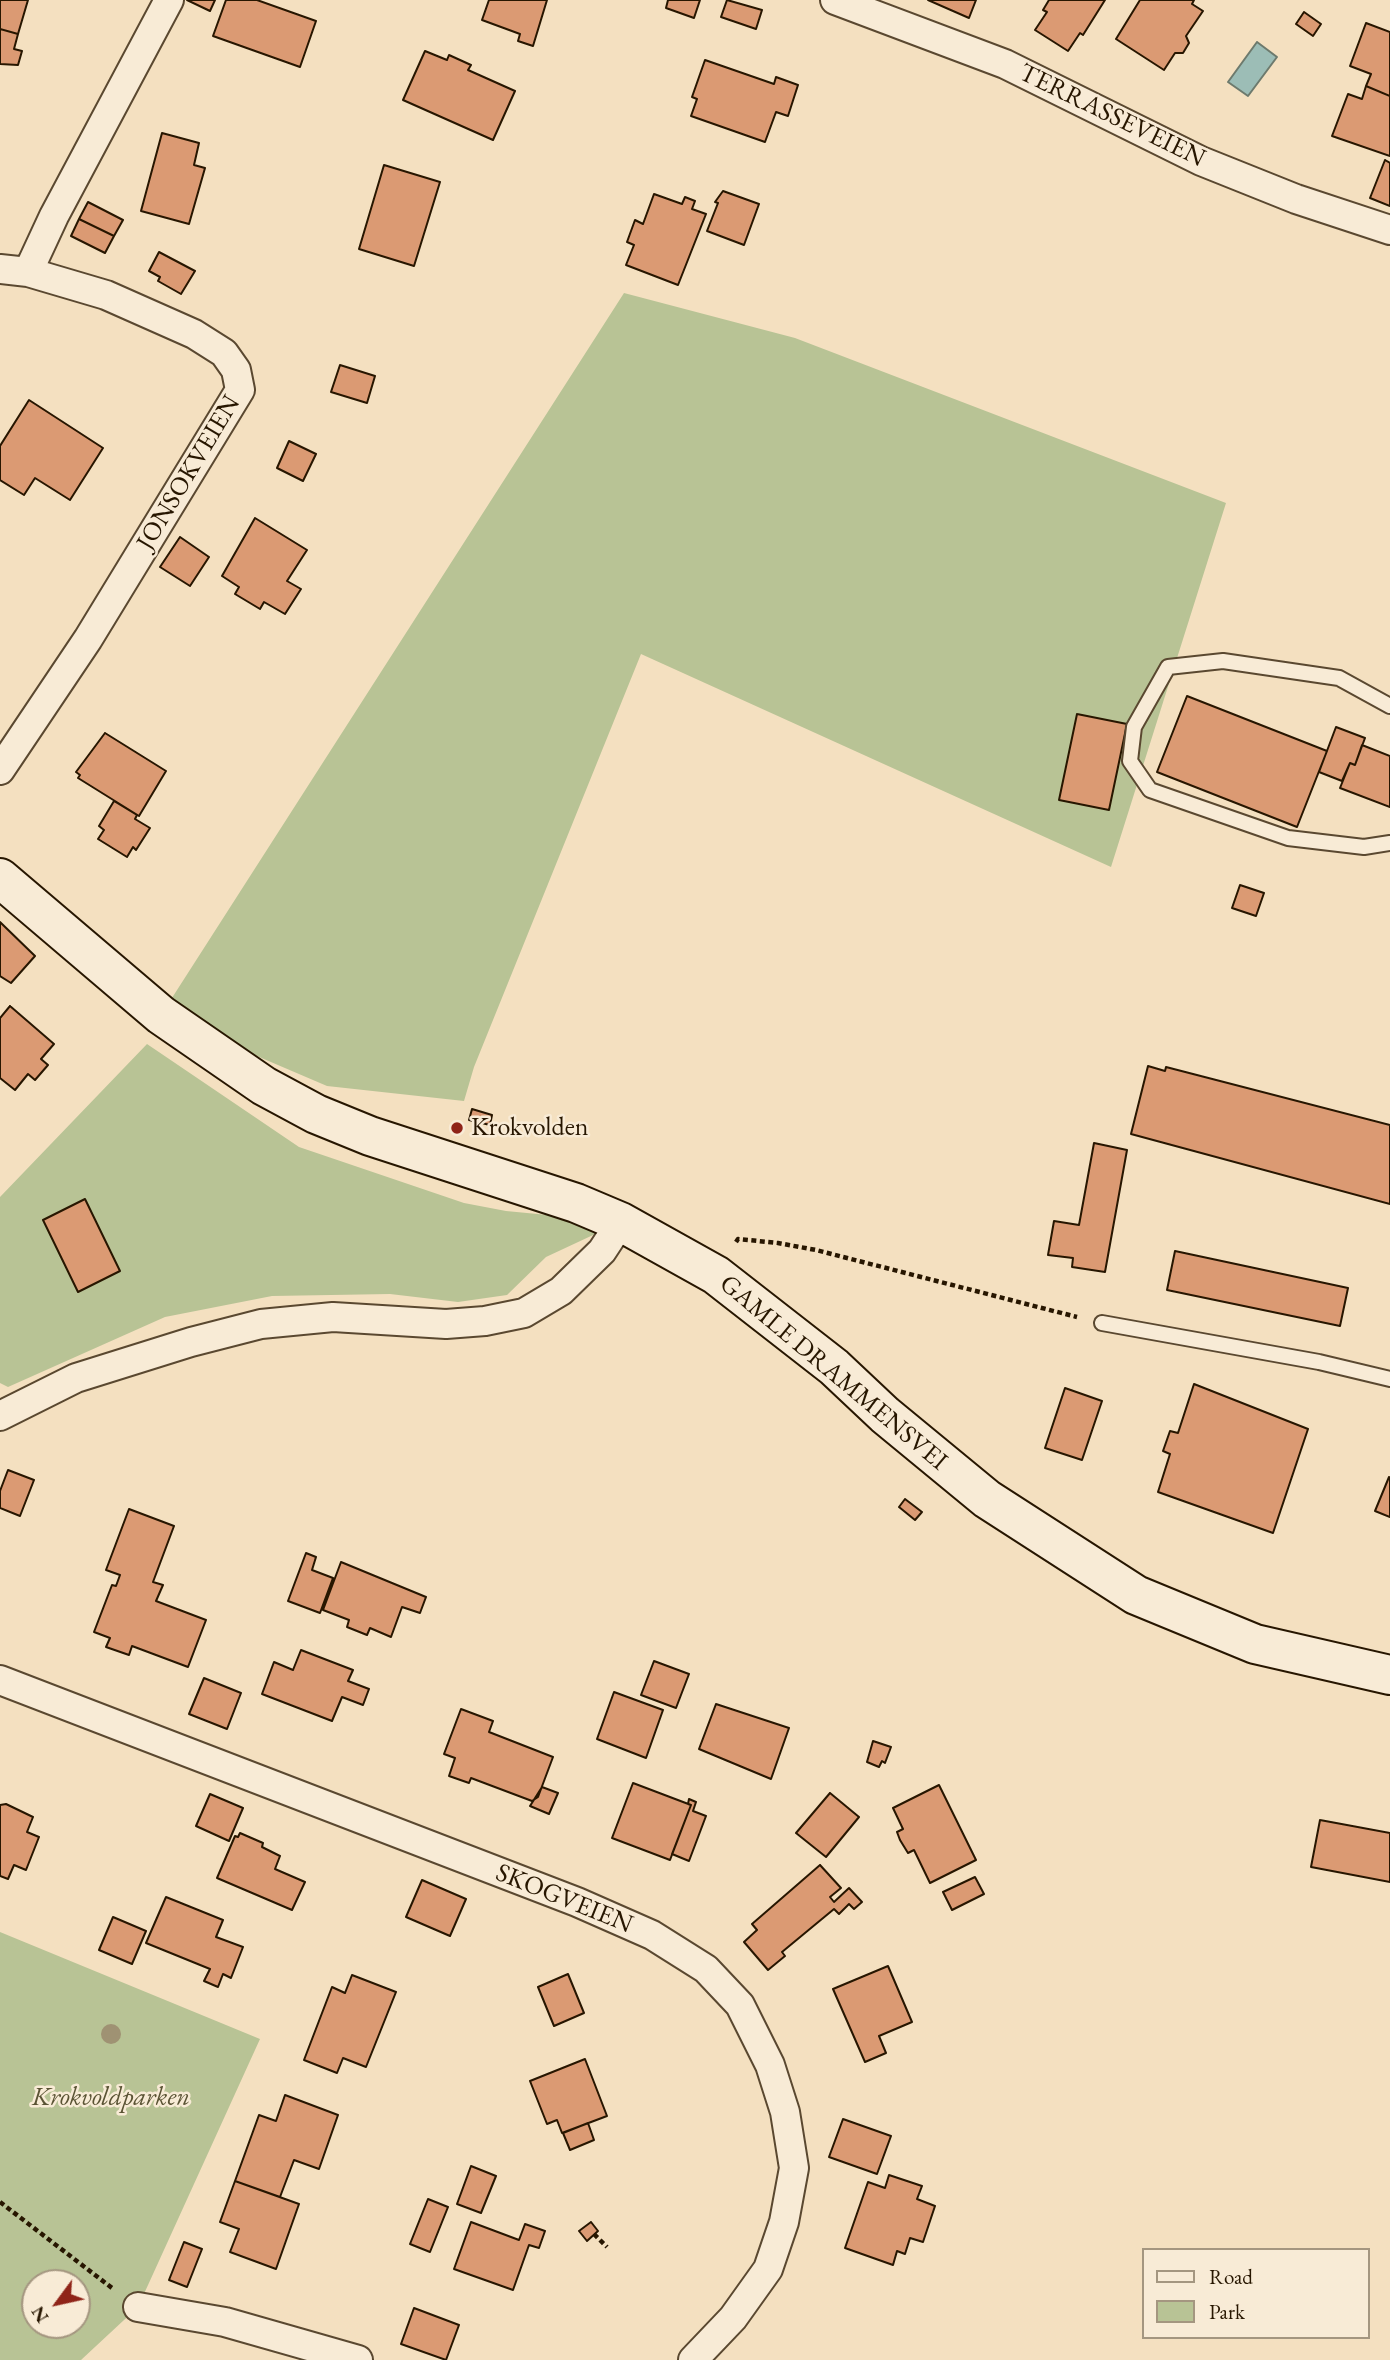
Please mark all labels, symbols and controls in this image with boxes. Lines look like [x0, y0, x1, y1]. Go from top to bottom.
street label: TERRASSEVEIEN [1014, 57, 1210, 175]
street label: JONSOKVEIEN [131, 390, 247, 556]
place label: Krokvolden [471, 1112, 589, 1144]
marker: Krokvolden [449, 1120, 465, 1136]
street label: GAMLE DRAMMENSVEI [713, 1269, 953, 1477]
street label: SKOGVEIEN [491, 1857, 637, 1941]
park label: Krokvoldparken [32, 2082, 190, 2114]
legend [1142, 2248, 1369, 2339]
text: Road [1209, 2263, 1253, 2290]
north arrow [21, 2269, 91, 2339]
text: Park [1209, 2298, 1245, 2325]
text: N [25, 2301, 54, 2328]

